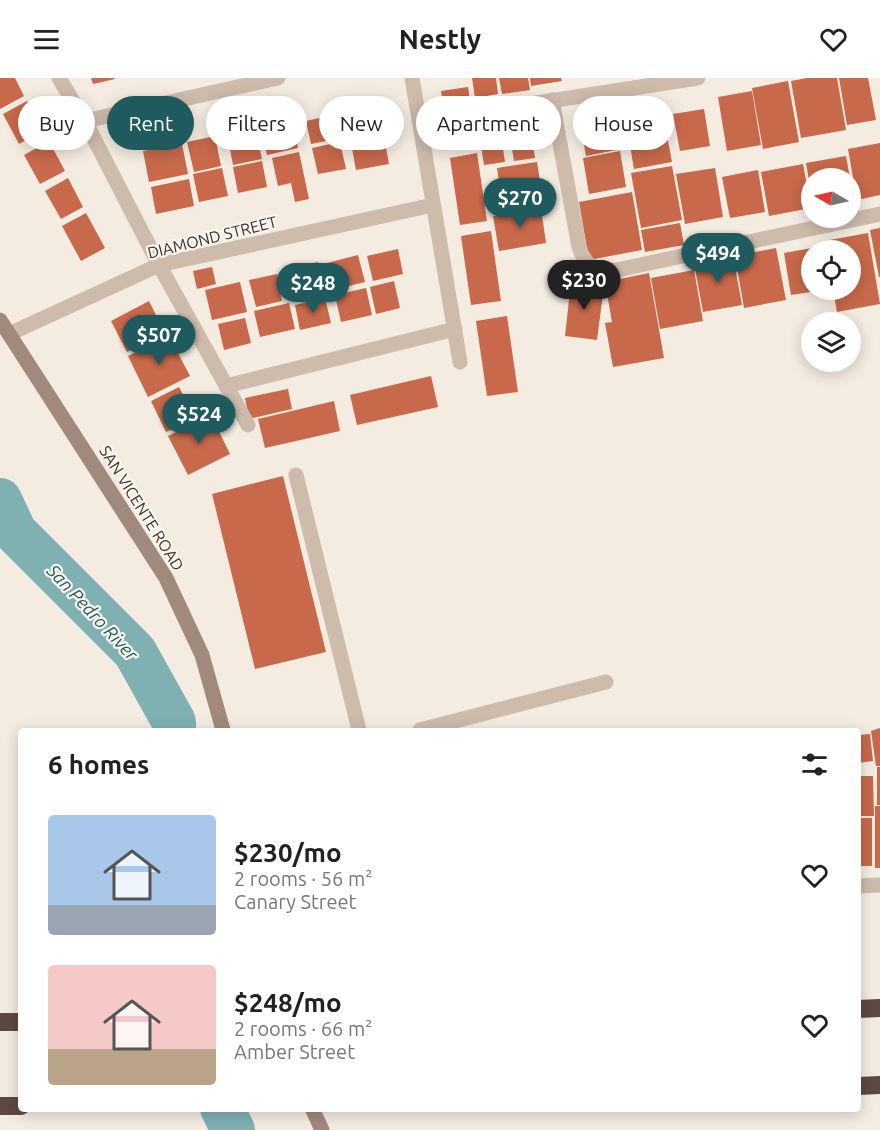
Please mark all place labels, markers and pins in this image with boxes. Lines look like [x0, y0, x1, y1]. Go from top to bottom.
pin: $270 [484, 178, 556, 229]
pin: $494 [682, 233, 754, 284]
pin: $230 [548, 260, 620, 311]
pin: $248 [277, 263, 349, 314]
pin: $507 [123, 315, 195, 366]
pin: $524 [163, 394, 235, 445]

